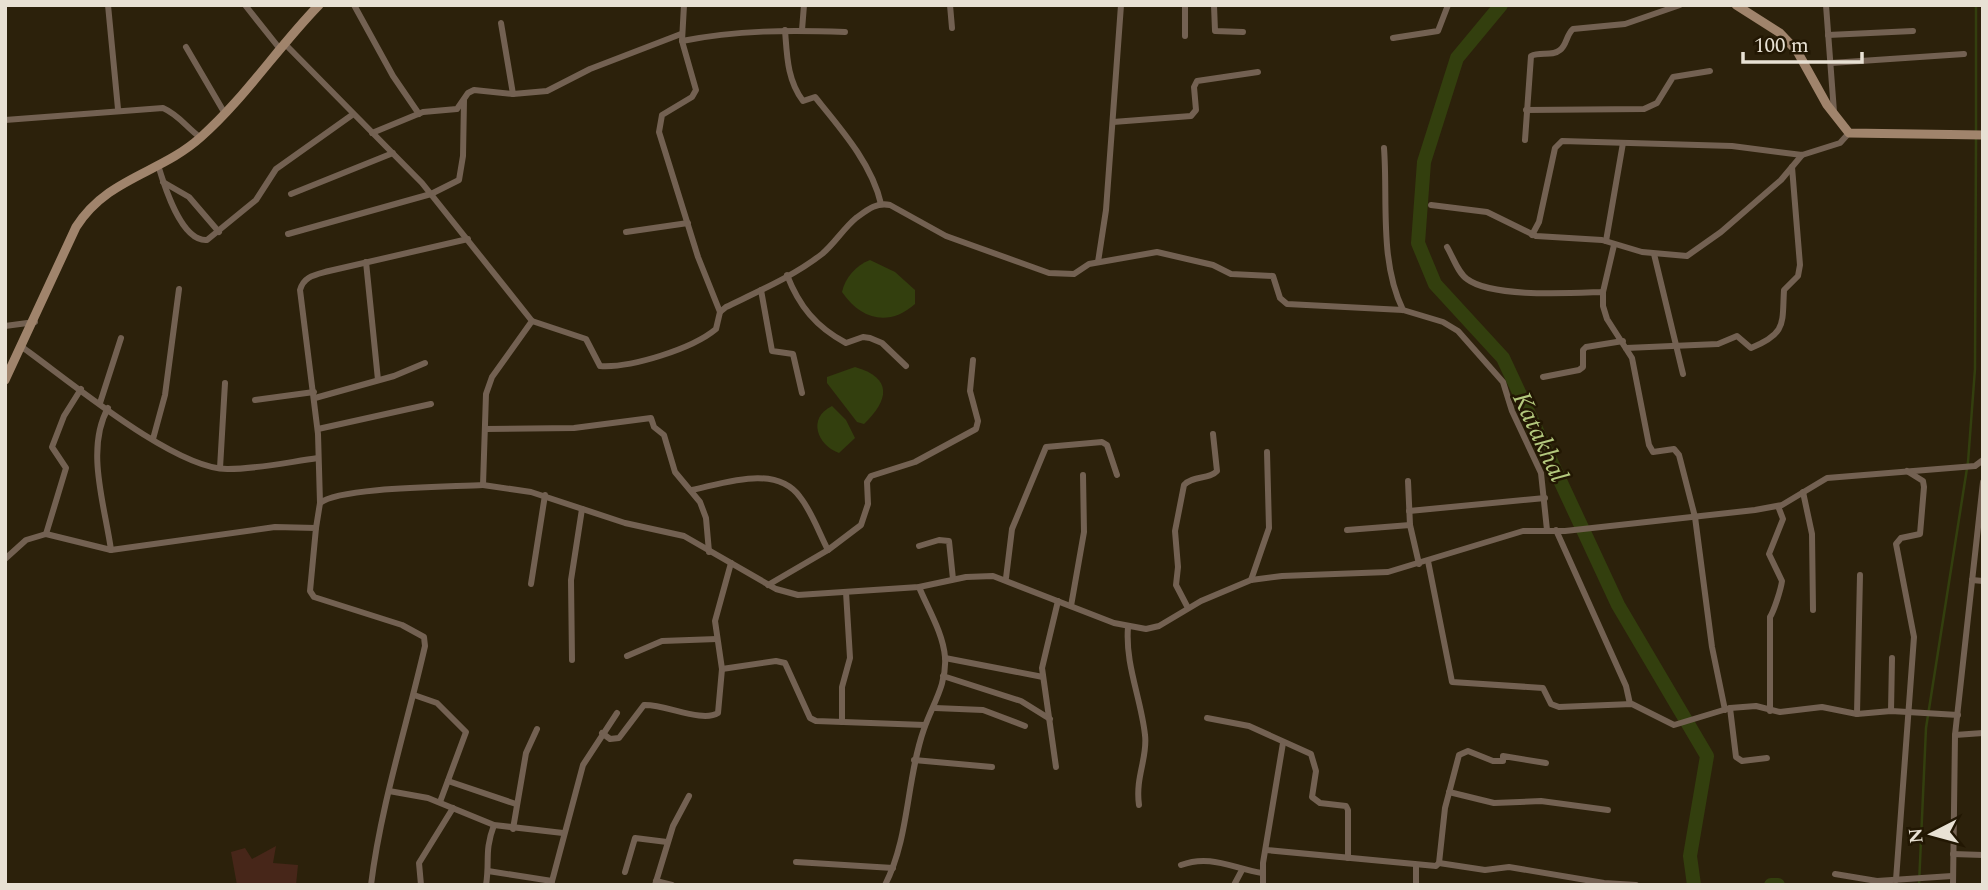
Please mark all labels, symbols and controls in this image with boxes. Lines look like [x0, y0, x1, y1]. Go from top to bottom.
scale bar [1743, 21, 1862, 65]
text: 100 m [1754, 30, 1809, 62]
water label: Katakhal [1502, 385, 1579, 489]
north arrow [1897, 799, 1967, 869]
text: N [1901, 826, 1932, 845]

